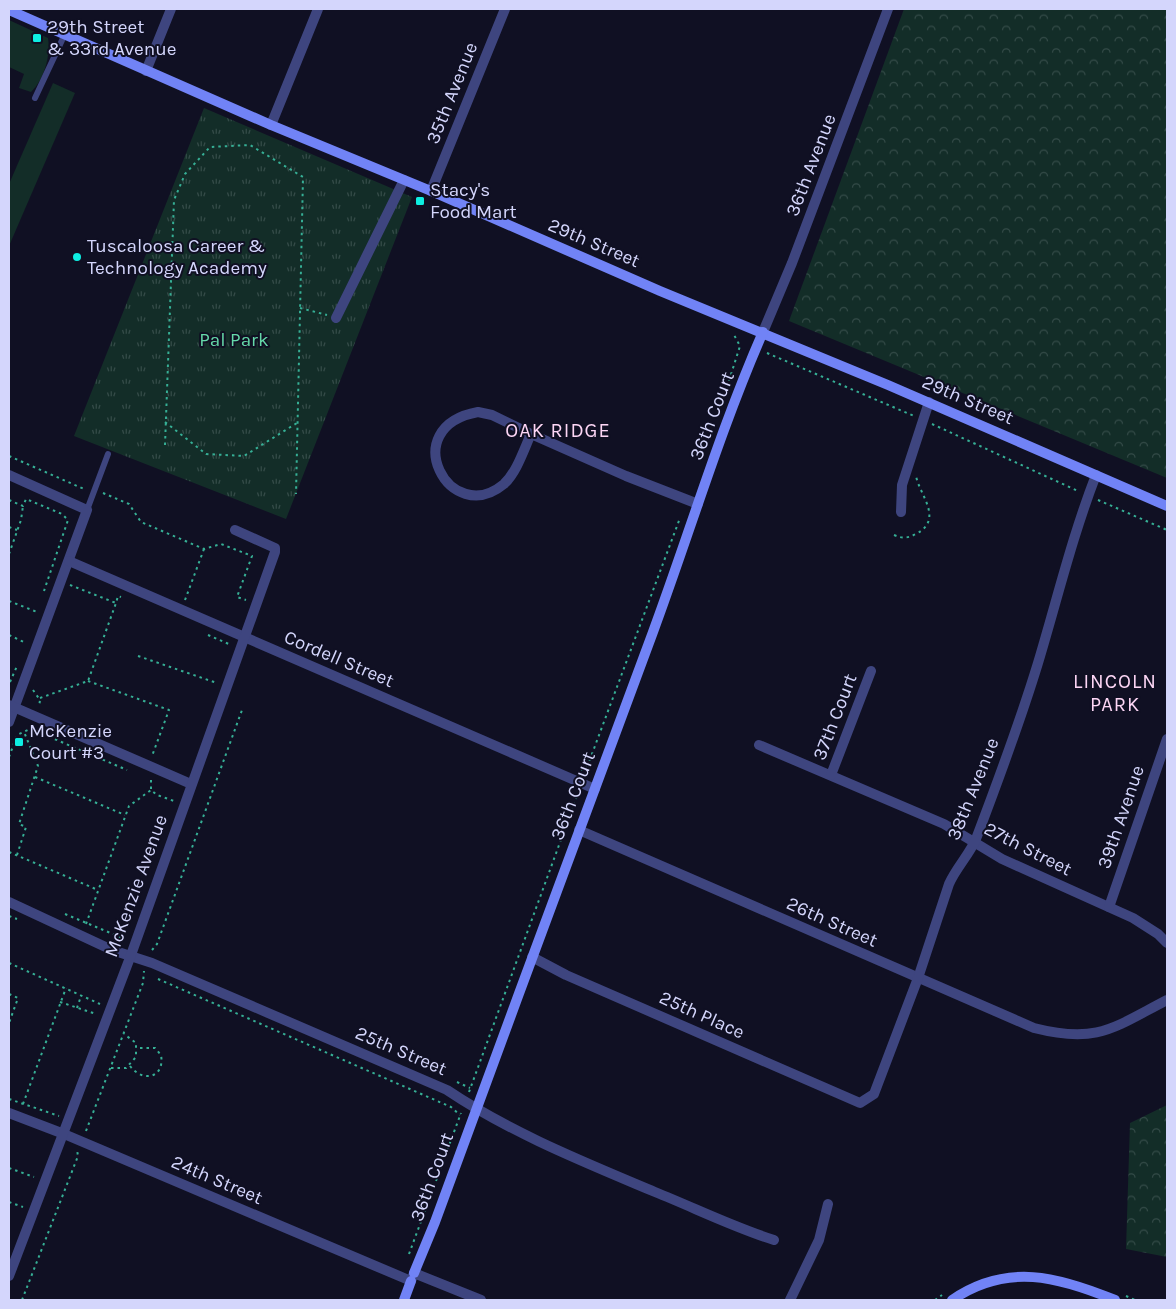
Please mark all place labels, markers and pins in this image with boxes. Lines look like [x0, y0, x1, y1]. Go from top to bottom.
place label: 29th Street & 33rd Avenue [47, 16, 177, 60]
marker: 29th Street & 33rd Avenue [31, 32, 43, 44]
place label: Stacy's Food Mart [430, 179, 517, 223]
marker: Stacy's Food Mart [414, 195, 426, 207]
place label: Tuscaloosa Career & Technology Academy [87, 235, 267, 279]
marker: Tuscaloosa Career & Technology Academy [71, 251, 83, 263]
place label: McKenzie Court #3 [29, 720, 112, 764]
marker: McKenzie Court #3 [13, 736, 25, 748]

